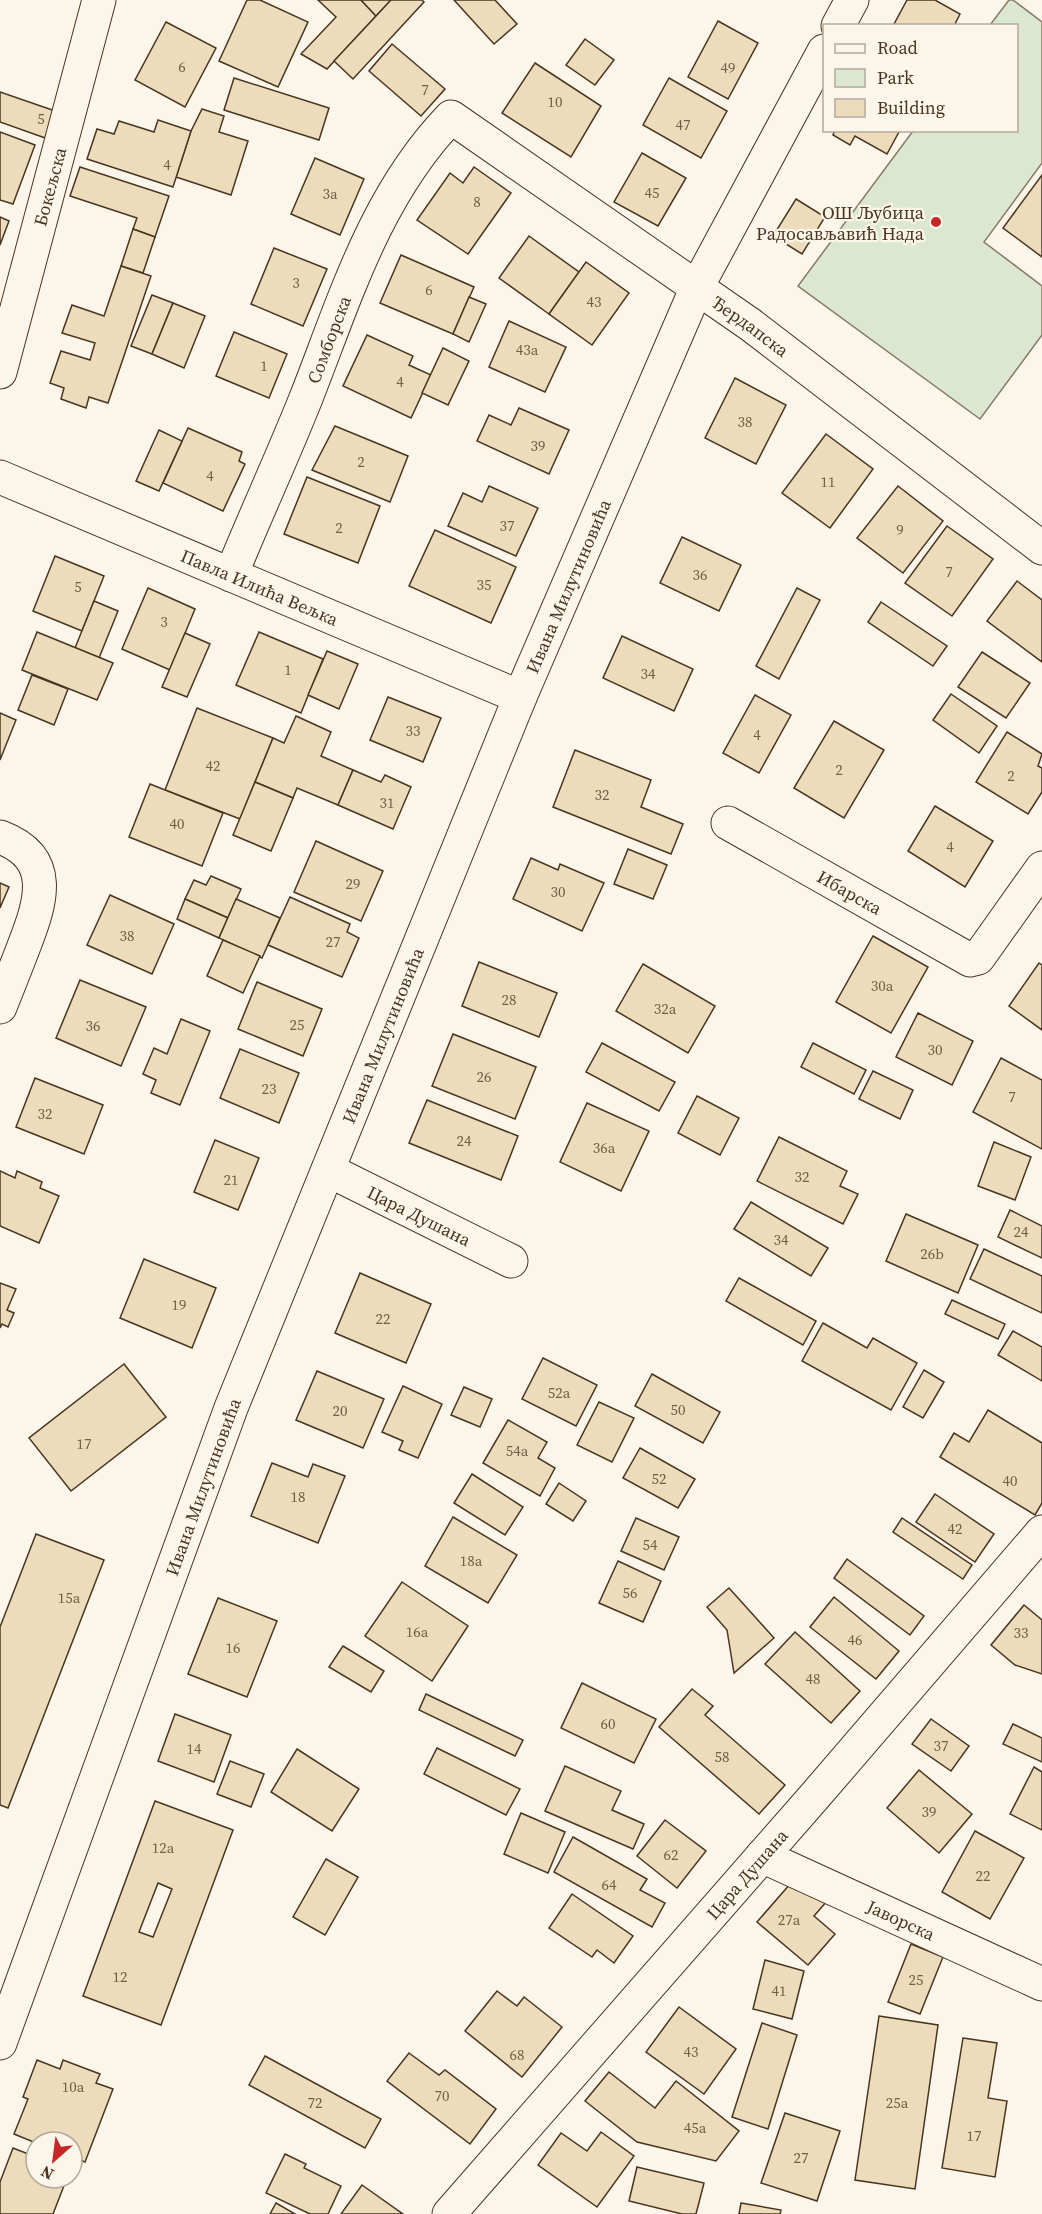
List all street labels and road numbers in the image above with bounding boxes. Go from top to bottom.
street label: Бокељска [27,143,72,229]
street label: Ђердапска [707,289,795,363]
street label: Сомборска [300,291,357,387]
street label: Ивана Милутиновића [519,494,617,677]
street label: Павла Илића Вељка [177,542,343,632]
street label: Ибарска [813,864,888,921]
street label: Ивана Милутиновића [336,943,430,1127]
street label: Цара Душана [363,1179,476,1252]
street label: Ивана Милутиновића [159,1393,247,1579]
street label: Цара Душана [700,1823,794,1925]
street label: Јаворска [862,1893,940,1946]

